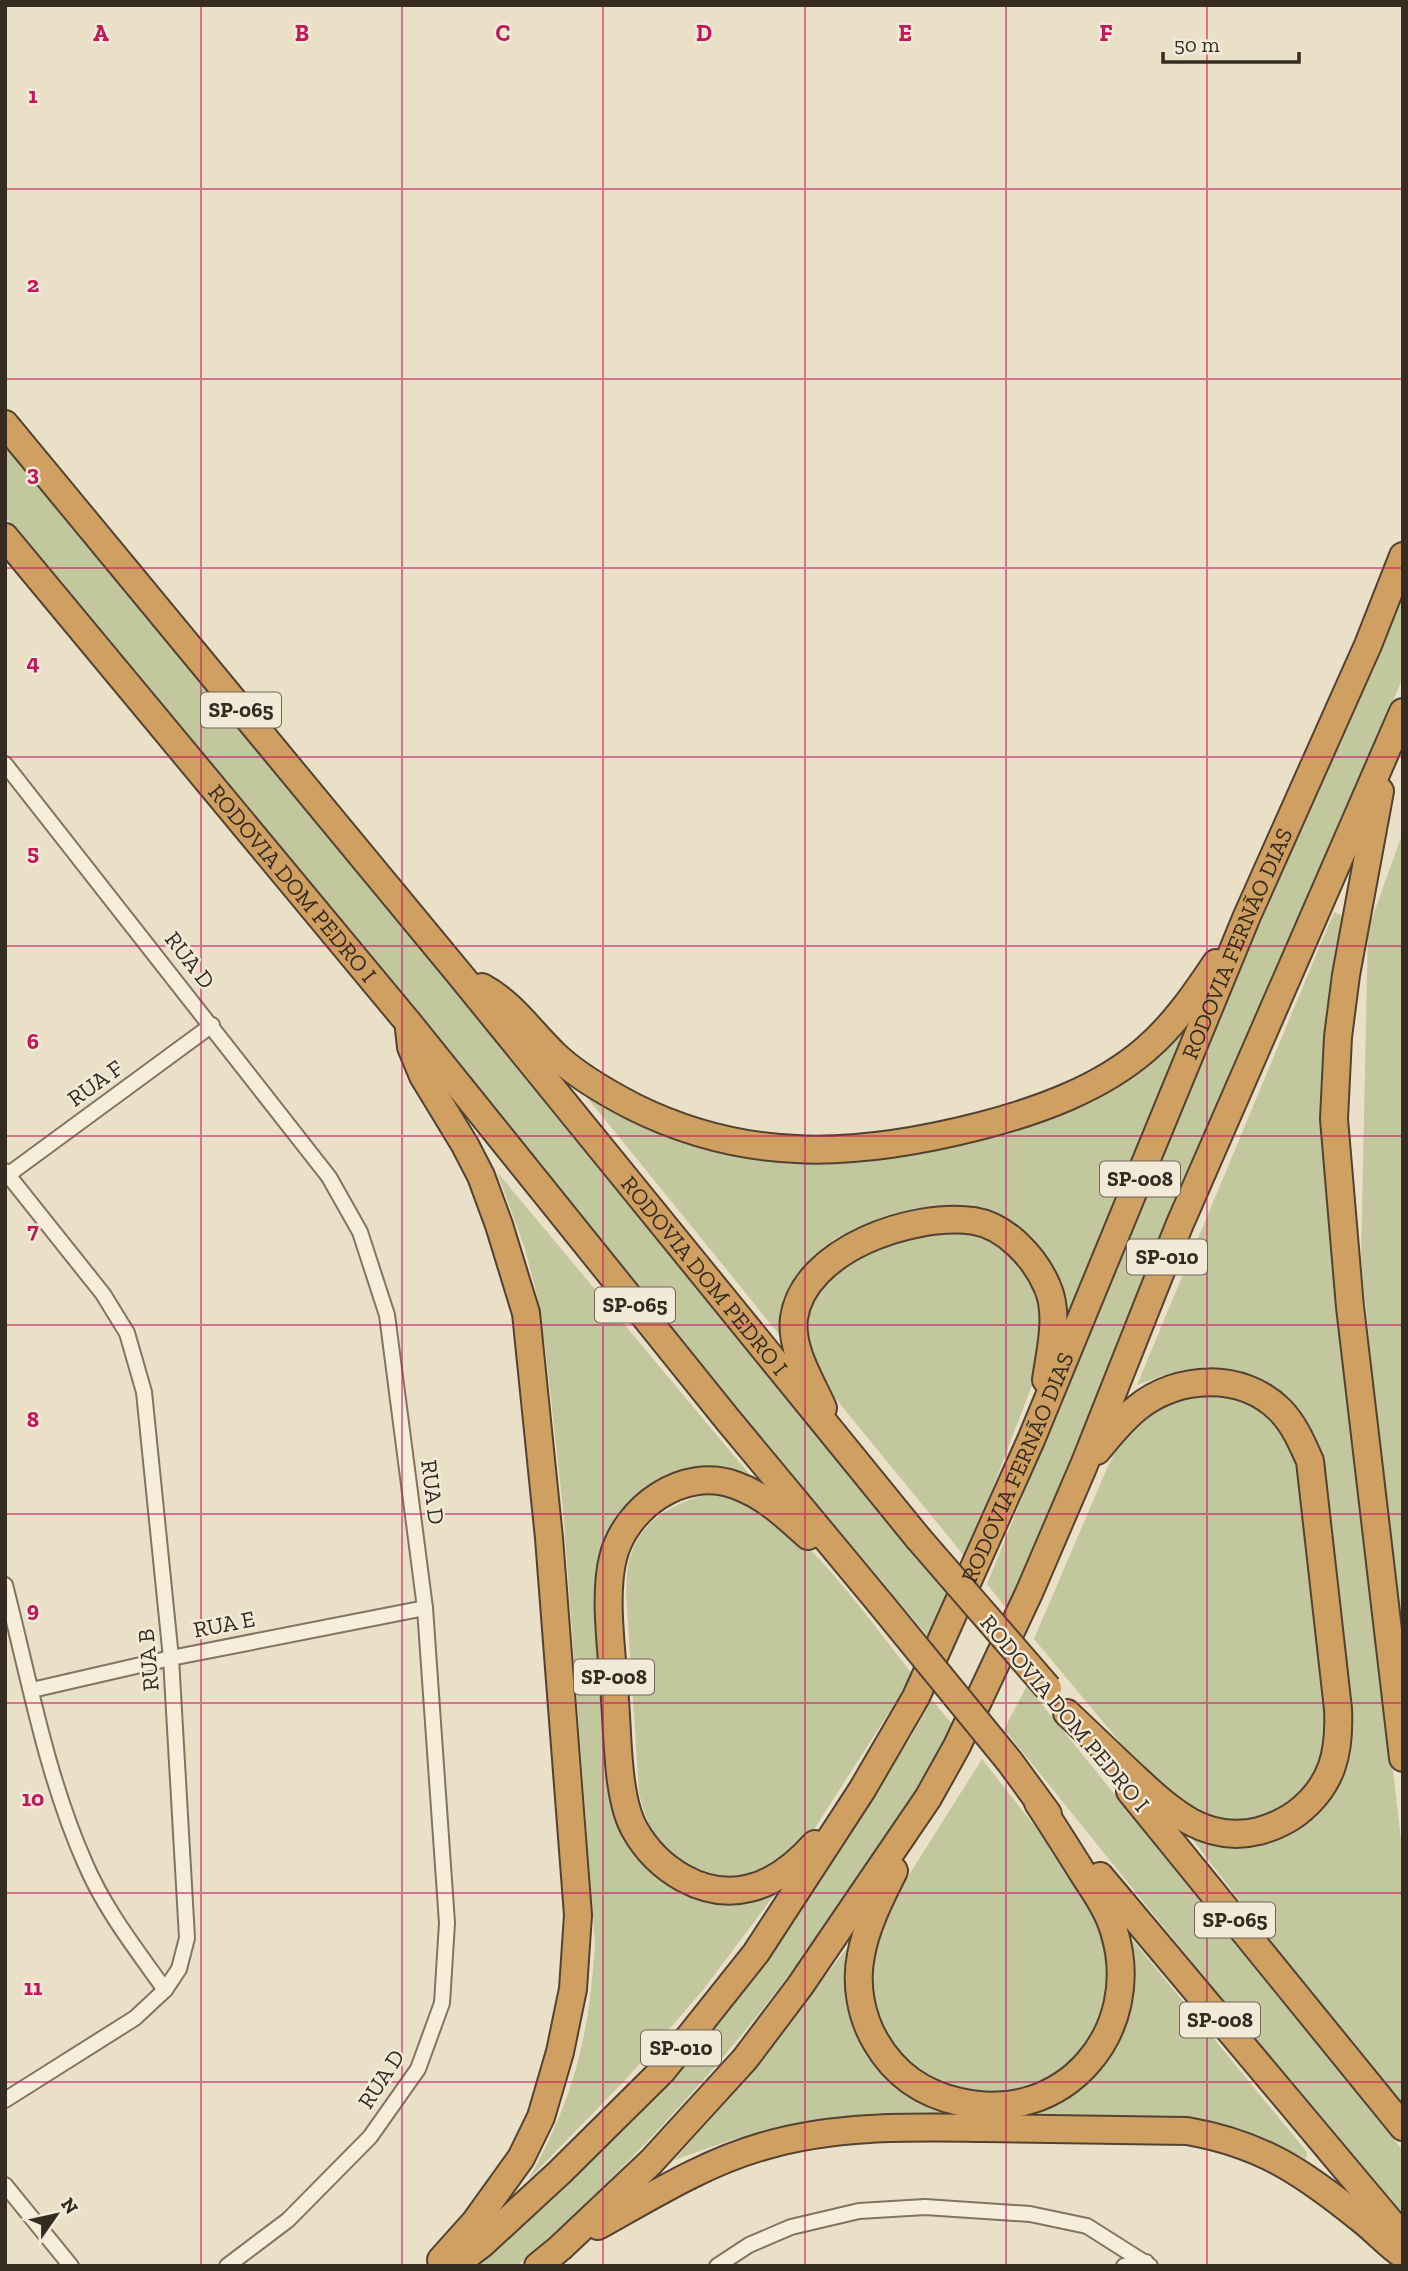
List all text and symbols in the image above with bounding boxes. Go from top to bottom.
text: A [93,19,109,47]
text: B [295,19,309,47]
text: C [496,19,510,47]
text: D [696,19,712,47]
text: E [898,19,912,47]
text: F [1099,19,1113,47]
scale bar [1163,21,1300,65]
text: 50 m [1174,32,1220,57]
text: 1 [28,81,38,109]
text: 2 [27,270,39,298]
text: 3 [27,459,39,487]
text: 4 [26,648,40,676]
road number: SP-065 [201,692,281,728]
street label: RODOVIA DOM PEDRO I [202,779,383,988]
street label: RODOVIA FERNÃO DIAS [1176,824,1299,1063]
text: 5 [27,838,39,866]
street label: RUA D [159,926,221,994]
text: 6 [27,1027,39,1055]
street label: RUA F [62,1053,128,1112]
road number: SP-008 [1100,1162,1180,1196]
street label: RODOVIA DOM PEDRO I [615,1170,794,1381]
text: 7 [27,1216,39,1244]
road number: SP-010 [1127,1240,1207,1274]
road number: SP-065 [595,1288,675,1322]
street label: RODOVIA FERNÃO DIAS [955,1348,1080,1587]
text: 8 [27,1405,39,1433]
street label: RUA D [415,1458,451,1526]
text: 9 [27,1595,39,1623]
street label: RUA E [191,1604,257,1644]
street label: RODOVIA DOM PEDRO I [974,1609,1156,1817]
street label: RUA B [131,1628,165,1692]
road number: SP-008 [574,1660,654,1694]
text: 10 [22,1784,44,1812]
road number: SP-065 [1195,1902,1275,1938]
text: 11 [24,1973,42,2001]
road number: SP-008 [1180,2002,1260,2038]
road number: SP-010 [641,2030,721,2066]
street label: RUA D [352,2044,410,2114]
north arrow [21,2180,91,2250]
text: N [56,2193,83,2218]

